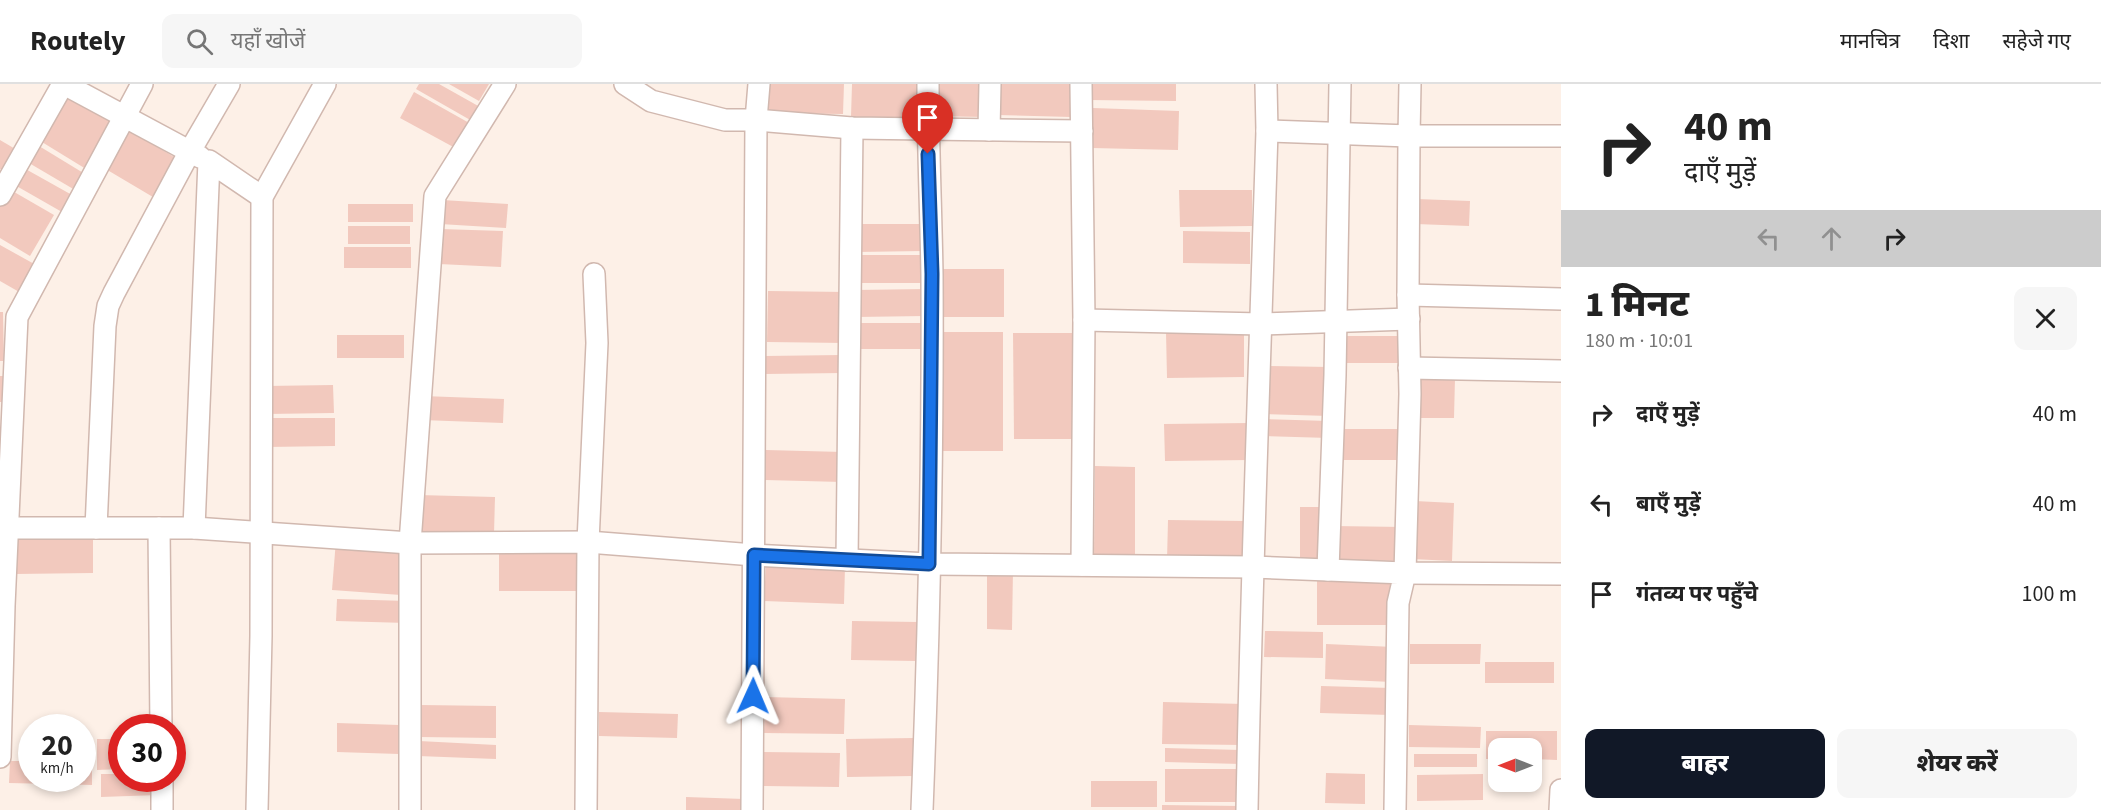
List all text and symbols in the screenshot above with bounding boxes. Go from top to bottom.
search box [162,14,582,68]
text: Routely [30,21,126,61]
icon: search [183,25,216,58]
text: यहाँ खोजें [231,25,305,57]
text: मानचित्र [1840,26,1900,56]
text: दिशा [1933,26,1969,56]
text: सहेजे गए [2002,26,2071,56]
pin [902,92,953,154]
text: 40 m [1684,97,1773,157]
icon: arrive [911,101,944,134]
icon: right [1585,108,1663,186]
text: दाएँ मुड़ें [1684,153,1756,192]
icon: left [1752,222,1785,255]
icon: ahead [1815,222,1848,255]
icon: right [1878,222,1911,255]
text: 1 मिनट [1585,279,1689,330]
button: close [2014,287,2077,350]
text: 180 m · 10:01 [1585,327,1693,355]
icon: right [1585,398,1618,431]
text: दाएँ मुड़ें [1636,398,1699,430]
text: 40 m [2032,398,2077,430]
icon: left [1585,488,1618,521]
text: बाएँ मुड़ें [1636,488,1701,520]
text: 40 m [2032,488,2077,520]
icon: arrive [1585,578,1618,611]
text: गंतव्य पर पहुँचे [1636,578,1758,610]
text: 100 m [2022,578,2077,610]
position arrow [721,664,785,728]
speed limit sign: 30 [108,714,186,792]
text: 20 [41,724,73,767]
button: बाहर [1585,729,1825,798]
button: शेयर करें [1837,729,2077,798]
north arrow [1488,738,1542,792]
map controls [1488,738,1542,792]
text: km/h [40,758,74,779]

